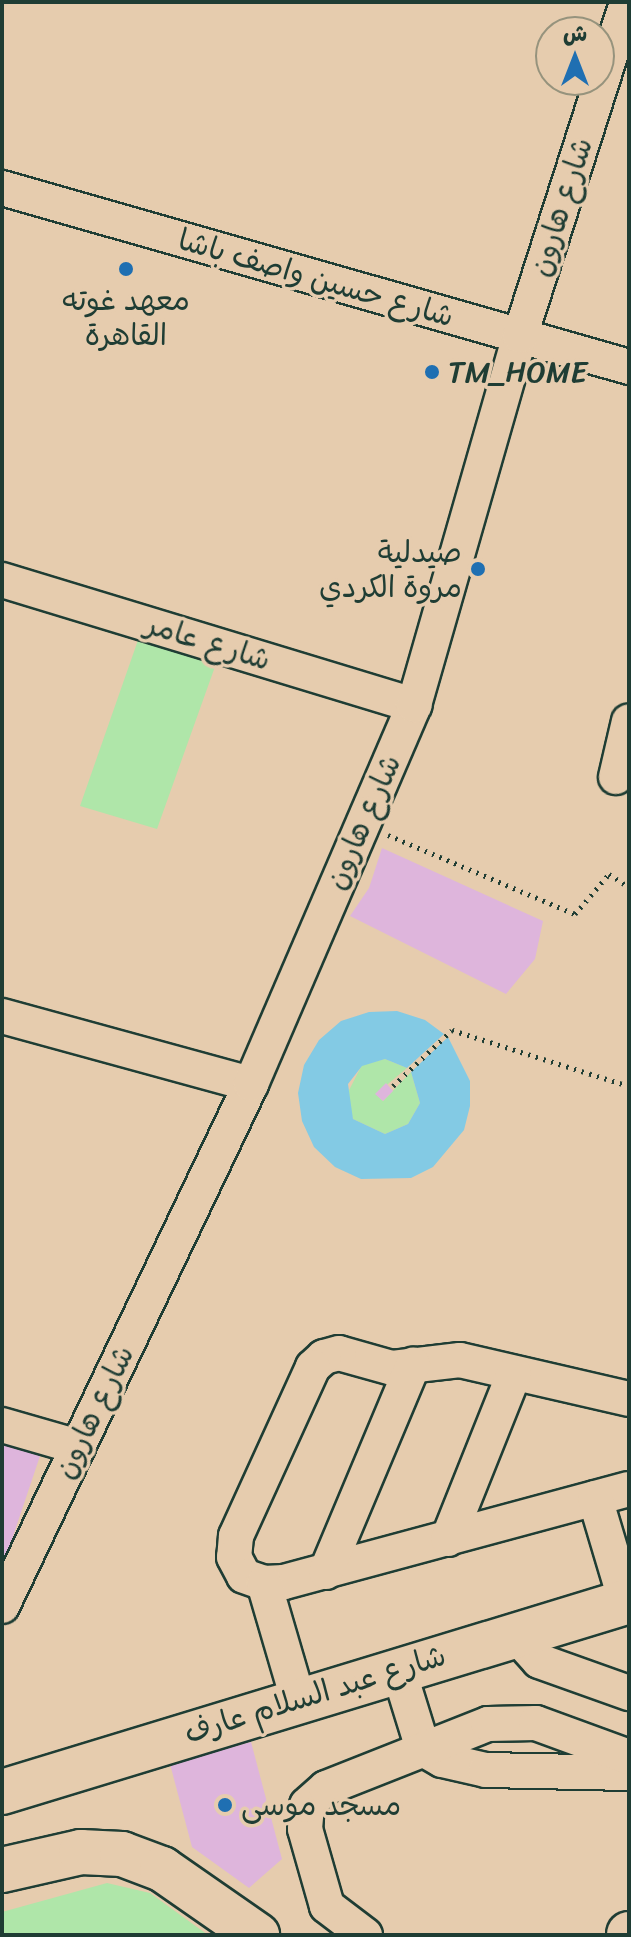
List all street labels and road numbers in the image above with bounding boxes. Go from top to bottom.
street label: شارع هارون [522,133,600,281]
street label: شارع حسين واصف باشا [174,221,458,335]
street label: شارع عامر [141,606,275,678]
street label: شارع هارون [317,749,409,895]
street label: شارع هارون [46,1340,142,1484]
street label: شارع عبد السلام عارف [180,1637,450,1751]

